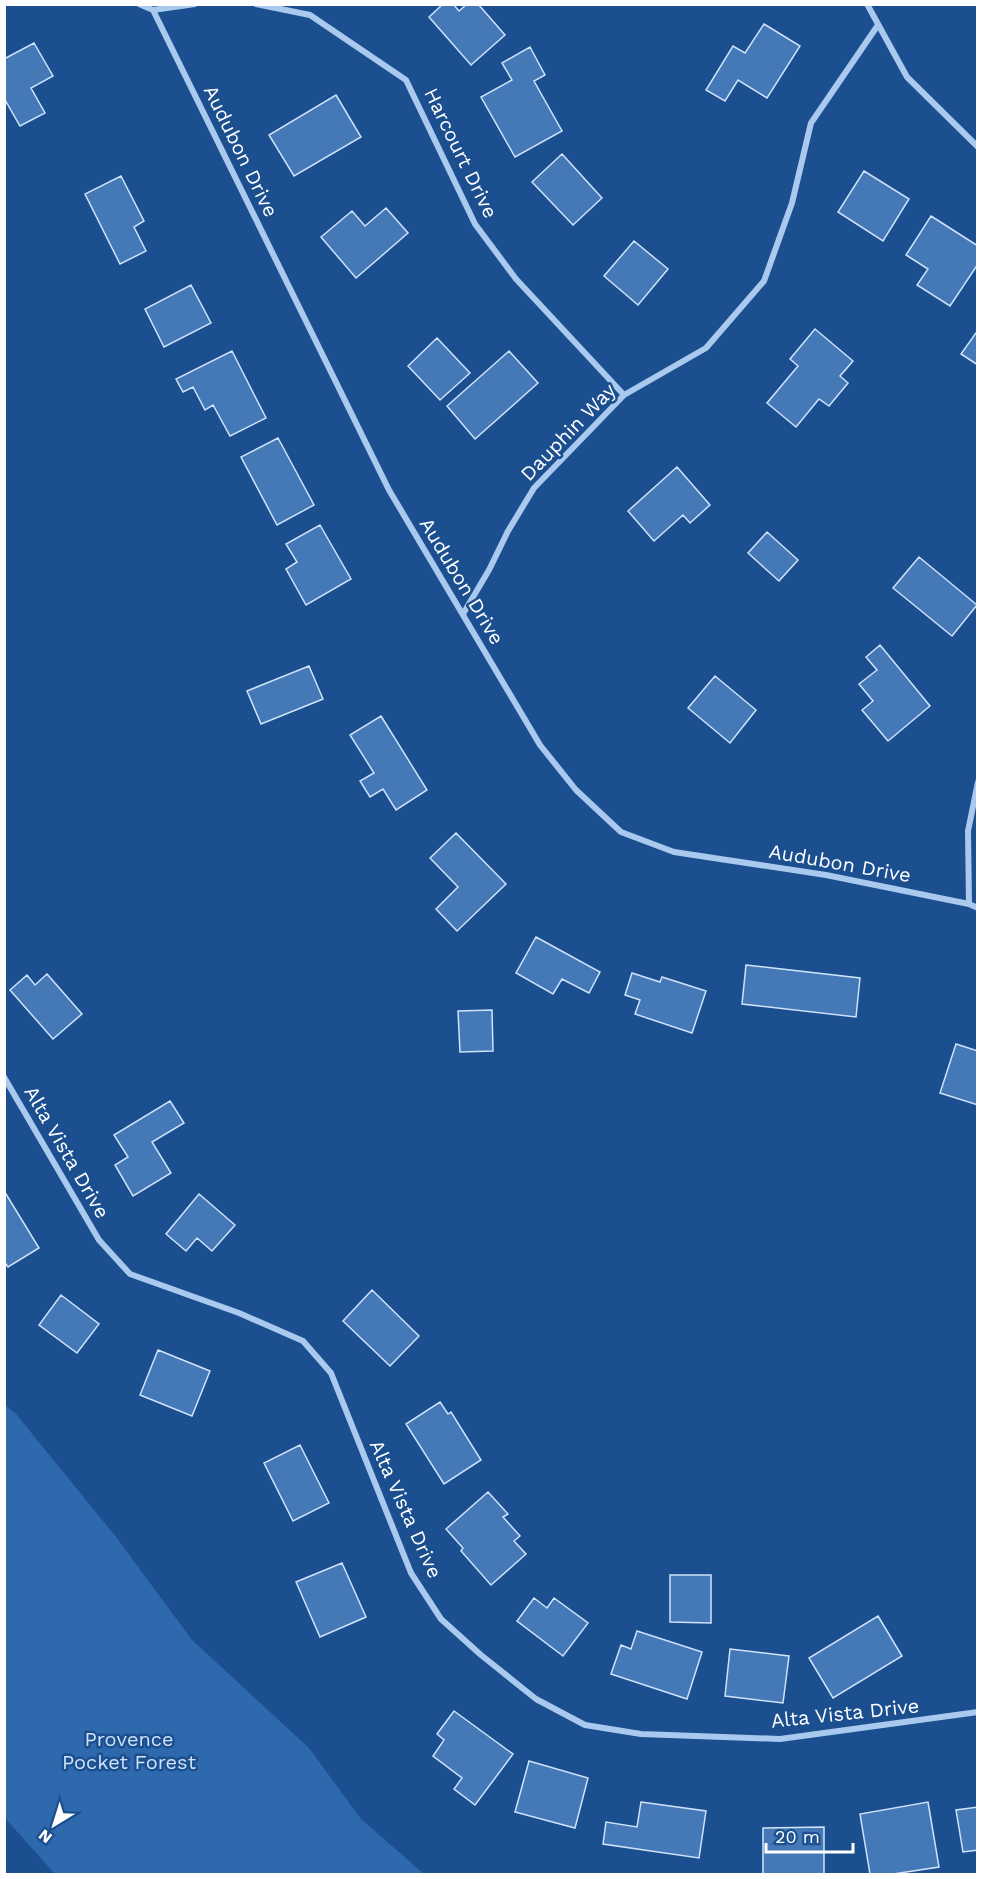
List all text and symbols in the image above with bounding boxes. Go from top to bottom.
street label: Audubon Drive [199,81,283,221]
street label: Harcourt Drive [419,84,503,222]
street label: Dauphin Way [515,378,621,486]
street label: Audubon Drive [415,513,509,649]
street label: Audubon Drive [767,839,913,887]
street label: Alta Vista Drive [19,1082,115,1222]
street label: Alta Vista Drive [365,1436,447,1582]
street label: Alta Vista Drive [770,1693,920,1733]
park label: Provence Pocket Forest [62,1727,197,1774]
north arrow [24,1795,84,1855]
scale bar [766,1816,853,1854]
text: N [35,1825,56,1848]
text: 20 m [775,1826,820,1847]

